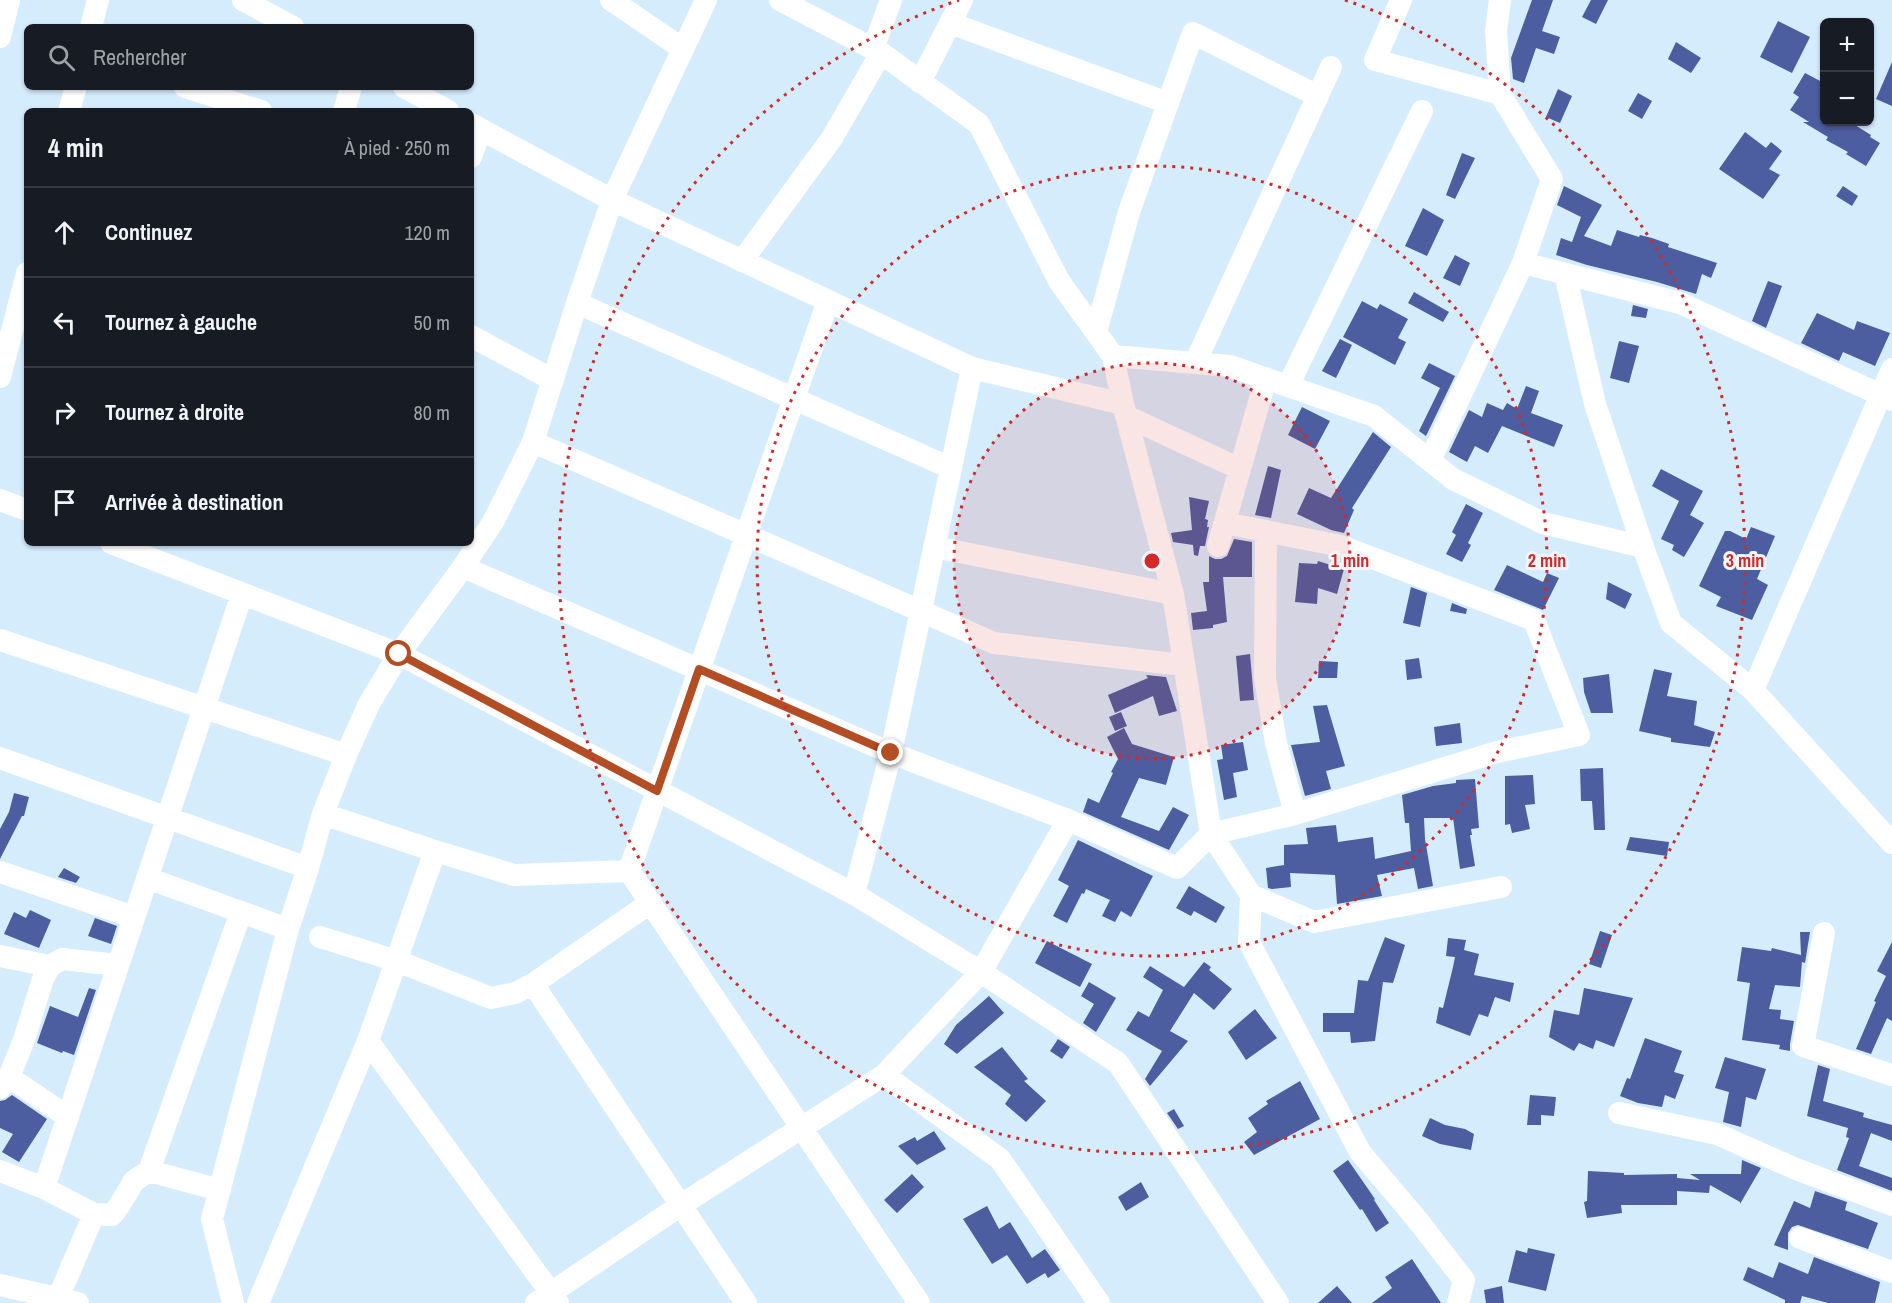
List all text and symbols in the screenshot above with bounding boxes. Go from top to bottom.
map controls [1820,18,1874,126]
button: + [1820,18,1874,72]
search box [24,24,474,90]
icon: search [45,41,78,74]
text: Rechercher [93,42,186,72]
button: − [1820,72,1874,126]
text: 4 min [48,130,104,165]
text: À pied · 250 m [344,134,450,161]
icon: ahead [48,216,81,249]
text: Continuez [105,217,192,247]
text: 120 m [404,219,450,246]
icon: left [48,306,81,339]
text: Tournez à gauche [105,307,257,337]
text: 50 m [414,309,450,336]
icon: right [48,396,81,429]
text: Tournez à droite [105,397,244,427]
text: 80 m [414,399,450,426]
icon: arrive [48,486,81,519]
text: Arrivée à destination [105,487,283,517]
text: 1 min [1331,548,1369,573]
text: 2 min [1528,548,1566,573]
text: 3 min [1726,548,1764,573]
centre of rings [1142,551,1162,571]
route start [385,640,411,666]
route end [877,739,903,765]

